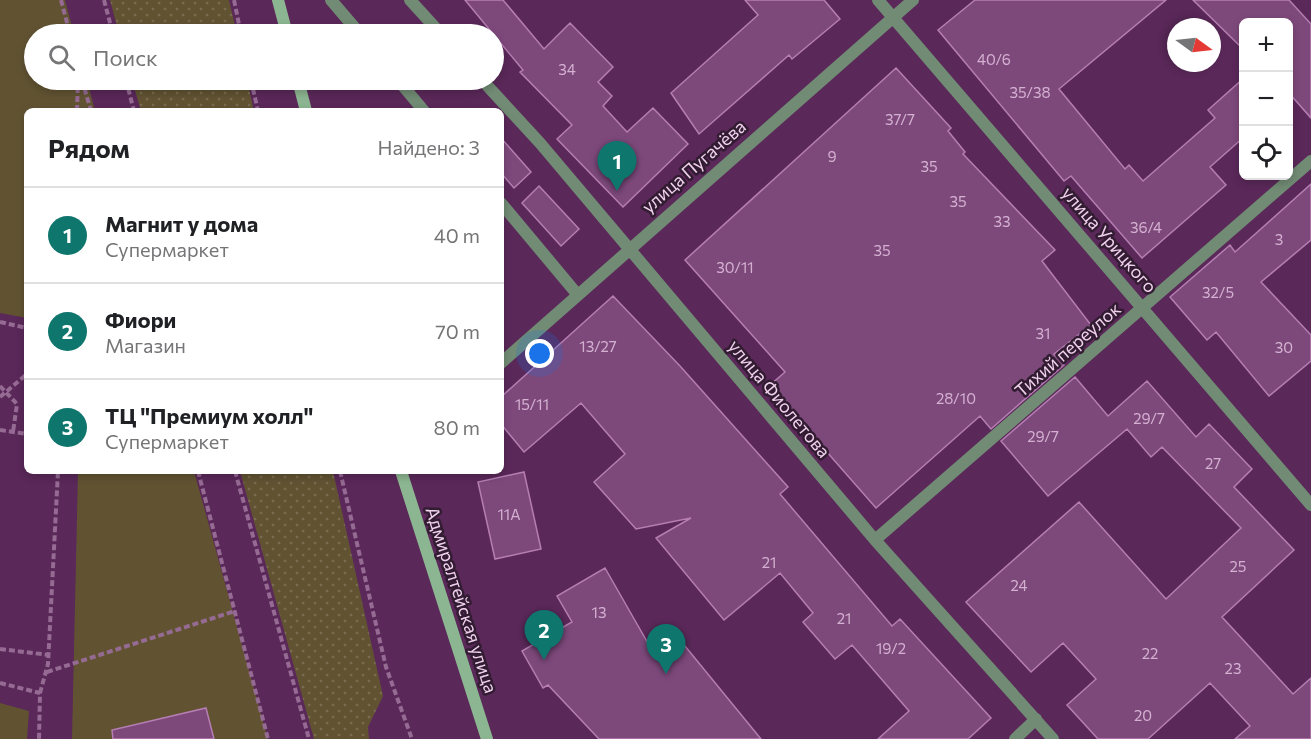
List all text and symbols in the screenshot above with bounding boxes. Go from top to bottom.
north arrow [1167,18,1221,72]
map controls [1239,18,1293,180]
button: + [1239,18,1293,72]
search box [24,24,504,90]
icon: search [45,41,78,74]
text: Поиск [93,44,158,71]
house number: 40/6 [977,50,1011,68]
house number: 34 [558,60,576,78]
button: − [1239,72,1293,126]
house number: 35/38 [1009,83,1051,101]
house number: 37/7 [885,110,915,128]
street label: улица Пугачёва [637,115,750,217]
button: locate [1239,126,1293,180]
text: Рядом [48,132,130,163]
text: Найдено: 3 [378,135,480,159]
pin: 1 [598,142,636,191]
house number: 9 [827,147,837,165]
house number: 35 [920,157,938,175]
street label: улица Урицкого [1058,182,1162,297]
house number: 35 [949,192,967,210]
text: Магнит у дома [105,210,258,237]
house number: 33 [993,212,1011,230]
house number: 36/4 [1130,218,1162,236]
text: 1 [63,223,72,247]
text: 40 m [434,223,480,247]
house number: 3 [1275,230,1283,248]
text: Супермаркет [105,237,229,261]
house number: 35 [873,241,891,259]
house number: 30/11 [716,258,754,276]
house number: 32/5 [1202,283,1234,301]
street label: Тихий переулок [1010,297,1125,401]
text: Фиори [105,306,176,333]
text: 2 [62,319,73,343]
text: 70 m [435,319,480,343]
house number: 31 [1036,324,1050,342]
text: Магазин [105,333,186,357]
street label: улица Фиолетова [724,335,835,462]
house number: 13/27 [579,337,617,355]
house number: 30 [1275,338,1293,356]
your location [525,339,554,368]
house number: 28/10 [936,389,976,407]
house number: 15/11 [515,395,549,413]
text: ТЦ "Премиум холл" [105,402,313,429]
house number: 29/7 [1133,409,1165,427]
text: 3 [62,415,73,439]
text: 80 m [434,415,480,439]
house number: 29/7 [1027,427,1059,445]
text: Супермаркет [105,429,229,453]
house number: 27 [1205,454,1221,472]
street label: Адмиралтейская улица [421,504,502,696]
house number: 11А [497,505,521,523]
house number: 21 [762,553,776,571]
house number: 25 [1230,557,1246,575]
house number: 24 [1010,576,1028,594]
house number: 13 [592,603,606,621]
house number: 21 [837,609,851,627]
pin: 2 [524,610,564,660]
pin: 3 [646,624,686,674]
house number: 19/2 [876,639,906,657]
house number: 22 [1142,644,1158,662]
house number: 23 [1225,659,1241,677]
house number: 20 [1134,706,1152,724]

